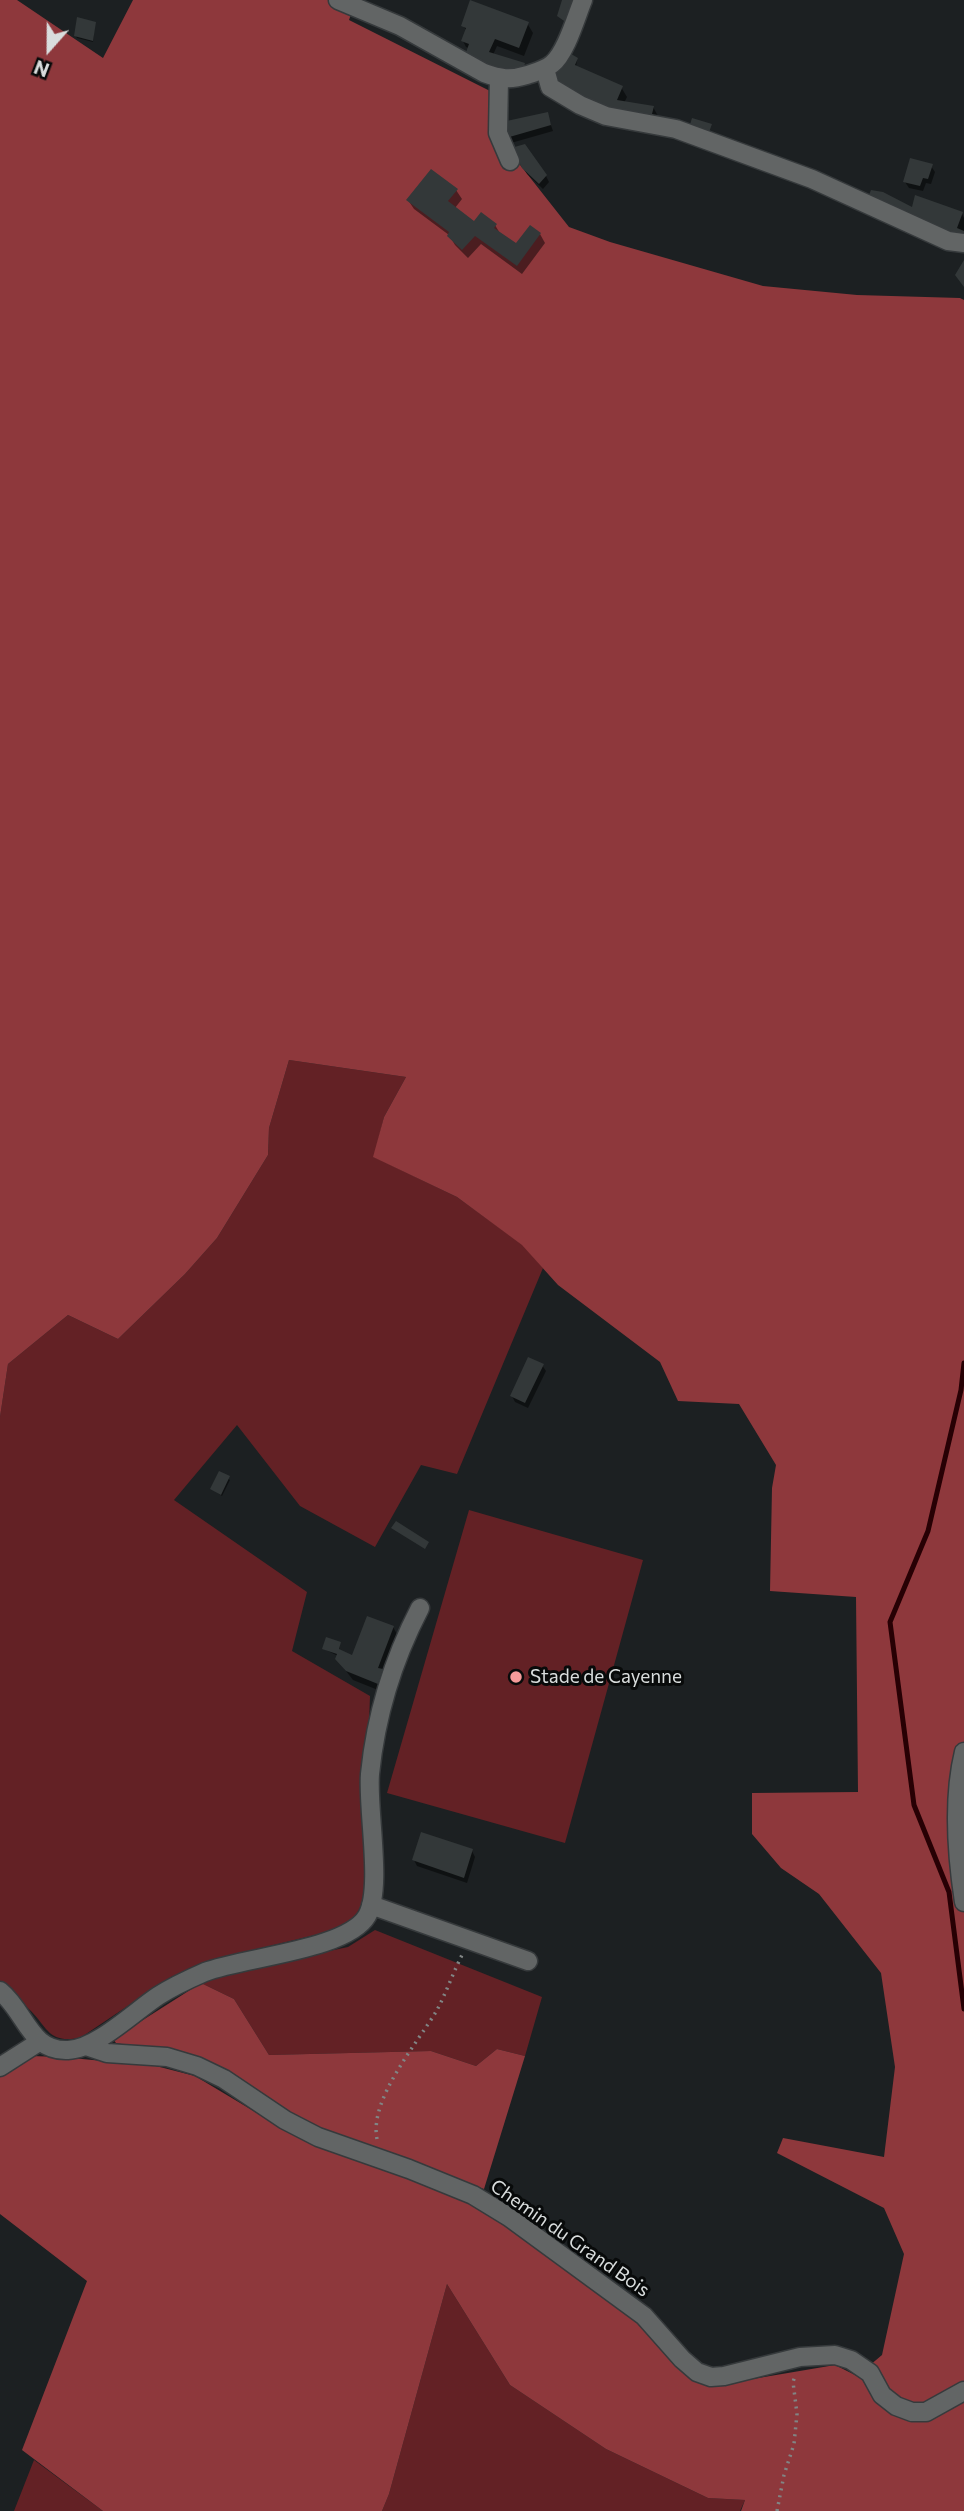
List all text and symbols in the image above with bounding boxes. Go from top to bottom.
north arrow [14,14,84,84]
text: N [31,56,52,82]
place label: Stade de Cayenne [530,1666,682,1688]
marker: Stade de Cayenne [508,1669,524,1685]
street label: Chemin du Grand Bois [486,2174,654,2302]

